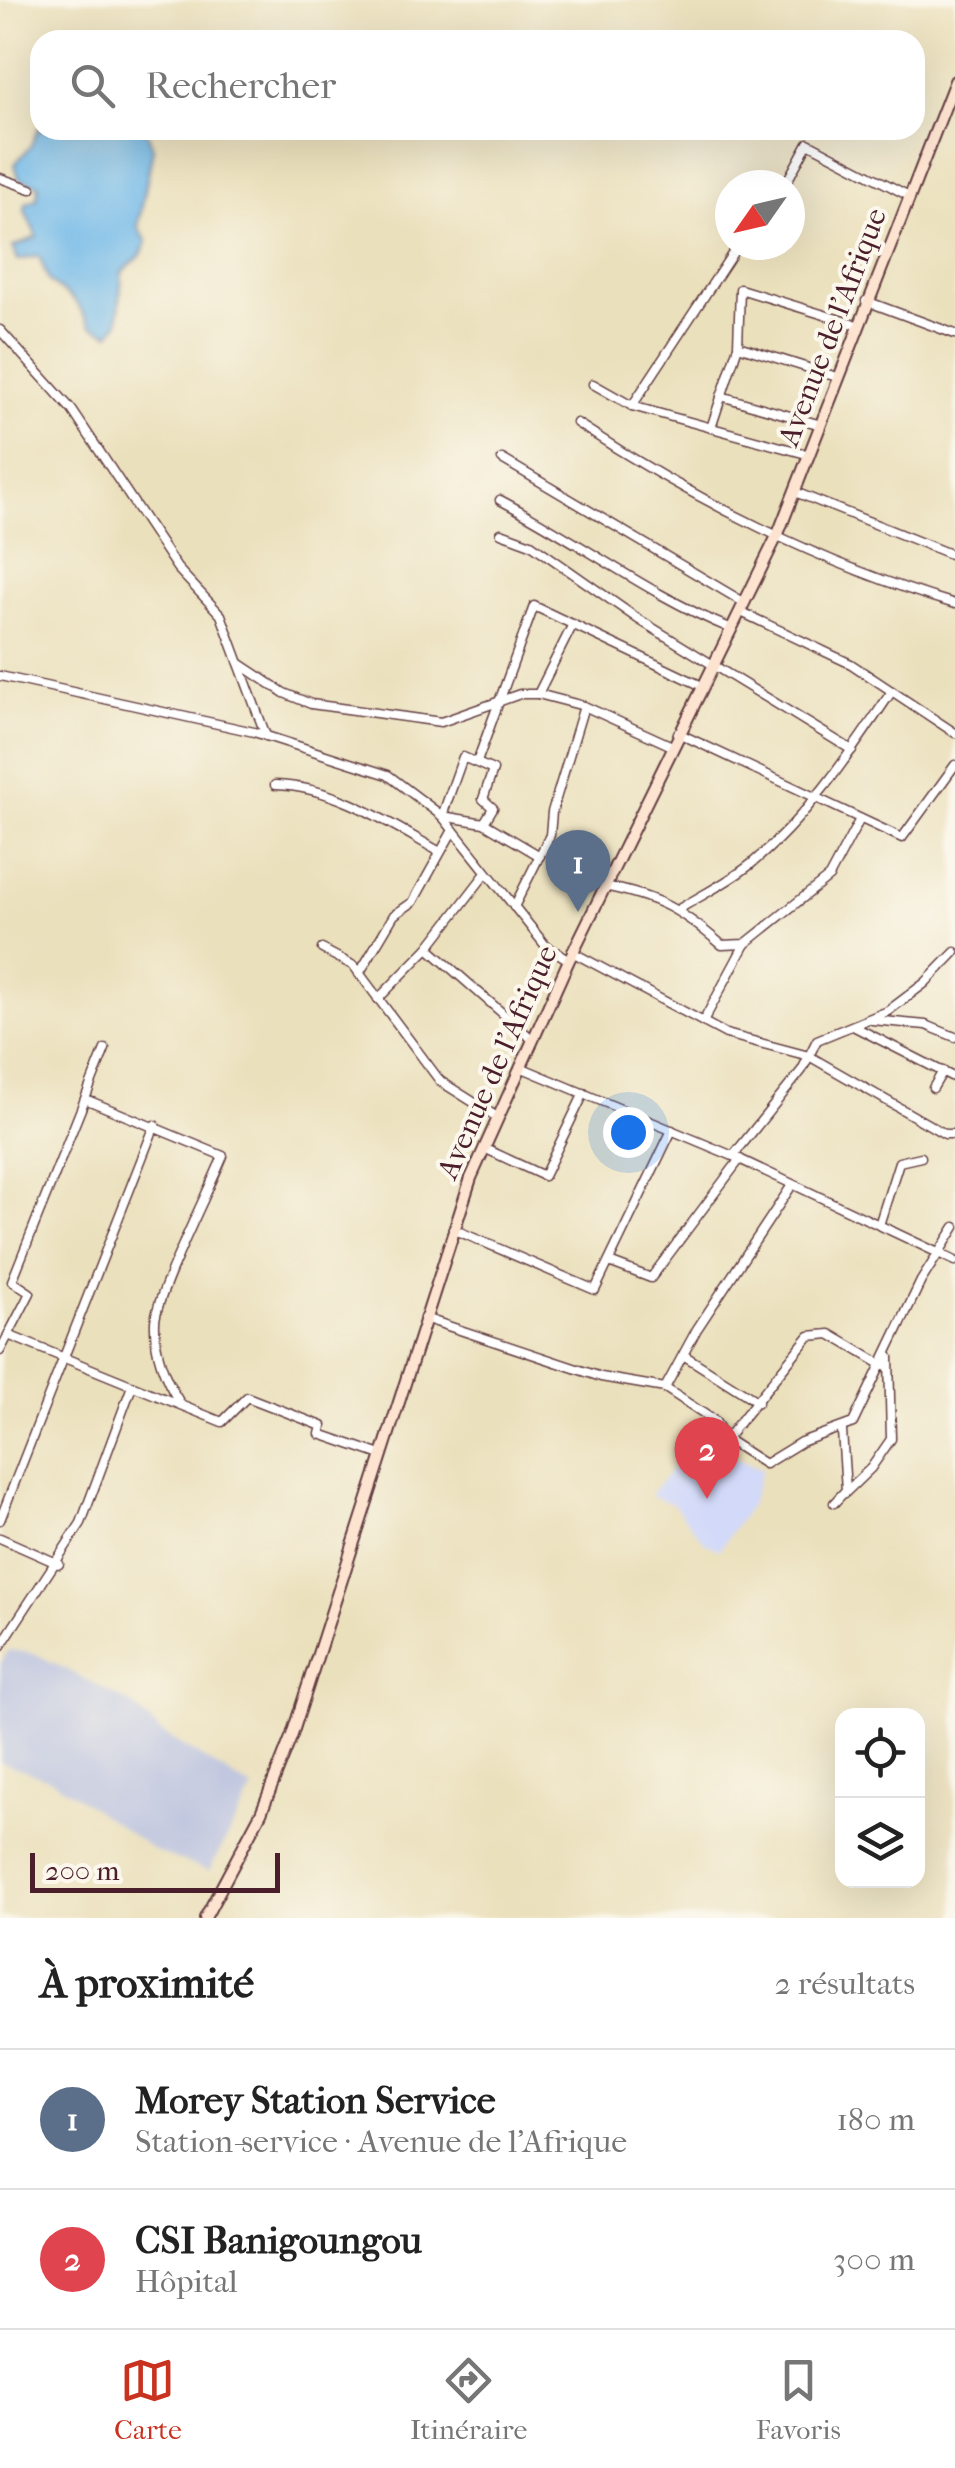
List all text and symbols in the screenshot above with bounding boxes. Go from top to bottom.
search box [30,30,925,140]
icon: search [65,58,120,113]
text: Rechercher [145,63,336,108]
north arrow [715,170,805,260]
street label: Avenue de l'Afrique [771,203,894,452]
pin: 1 [546,830,610,912]
street label: Avenue de l'Afrique [430,940,565,1185]
your location [603,1107,654,1158]
pin: 2 [674,1416,740,1499]
map controls [835,1708,925,1888]
button: locate [835,1708,925,1798]
button: layers [835,1798,925,1888]
scale bar [30,1848,280,1892]
text: 200 m [45,1854,120,1887]
text: À proximité [40,1959,254,2008]
text: 2 résultats [774,1965,915,2002]
text: Morey Station Service [135,2078,496,2123]
text: 1 [67,2101,78,2138]
text: 180 m [836,2101,915,2138]
text: Station-service · Avenue de l'Afrique [135,2123,627,2160]
text: CSI Banigoungou [135,2218,422,2263]
text: 2 [64,2241,81,2278]
text: 300 m [833,2241,915,2278]
text: Hôpital [135,2263,238,2300]
tab: Carte [114,2353,182,2446]
tab: Itinéraire [410,2353,527,2446]
tab: Favoris [756,2353,841,2446]

